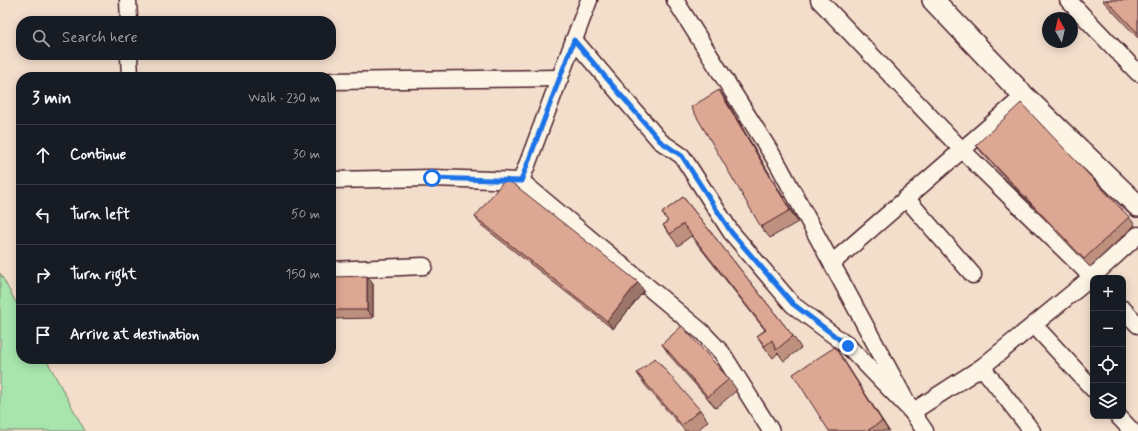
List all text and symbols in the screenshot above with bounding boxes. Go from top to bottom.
north arrow [1042,12,1078,48]
search box [16,16,336,60]
icon: search [30,27,52,49]
text: Search here [62,28,138,48]
text: 3 min [32,87,71,109]
text: Walk · 230 m [248,90,320,107]
icon: ahead [32,144,54,166]
text: Continue [70,145,126,165]
text: 30 m [293,146,320,163]
route start [423,169,441,187]
icon: left [32,204,54,226]
text: Turn left [70,205,130,225]
text: 50 m [291,206,320,223]
icon: right [32,264,54,286]
text: Turn right [70,265,137,285]
text: 150 m [286,266,320,283]
map controls [1090,275,1126,419]
button: + [1090,275,1126,311]
button: − [1090,311,1126,347]
icon: arrive [32,324,54,346]
text: Arrive at destination [70,325,199,345]
route end [839,337,857,355]
button: locate [1090,347,1126,383]
button: layers [1090,383,1126,419]

